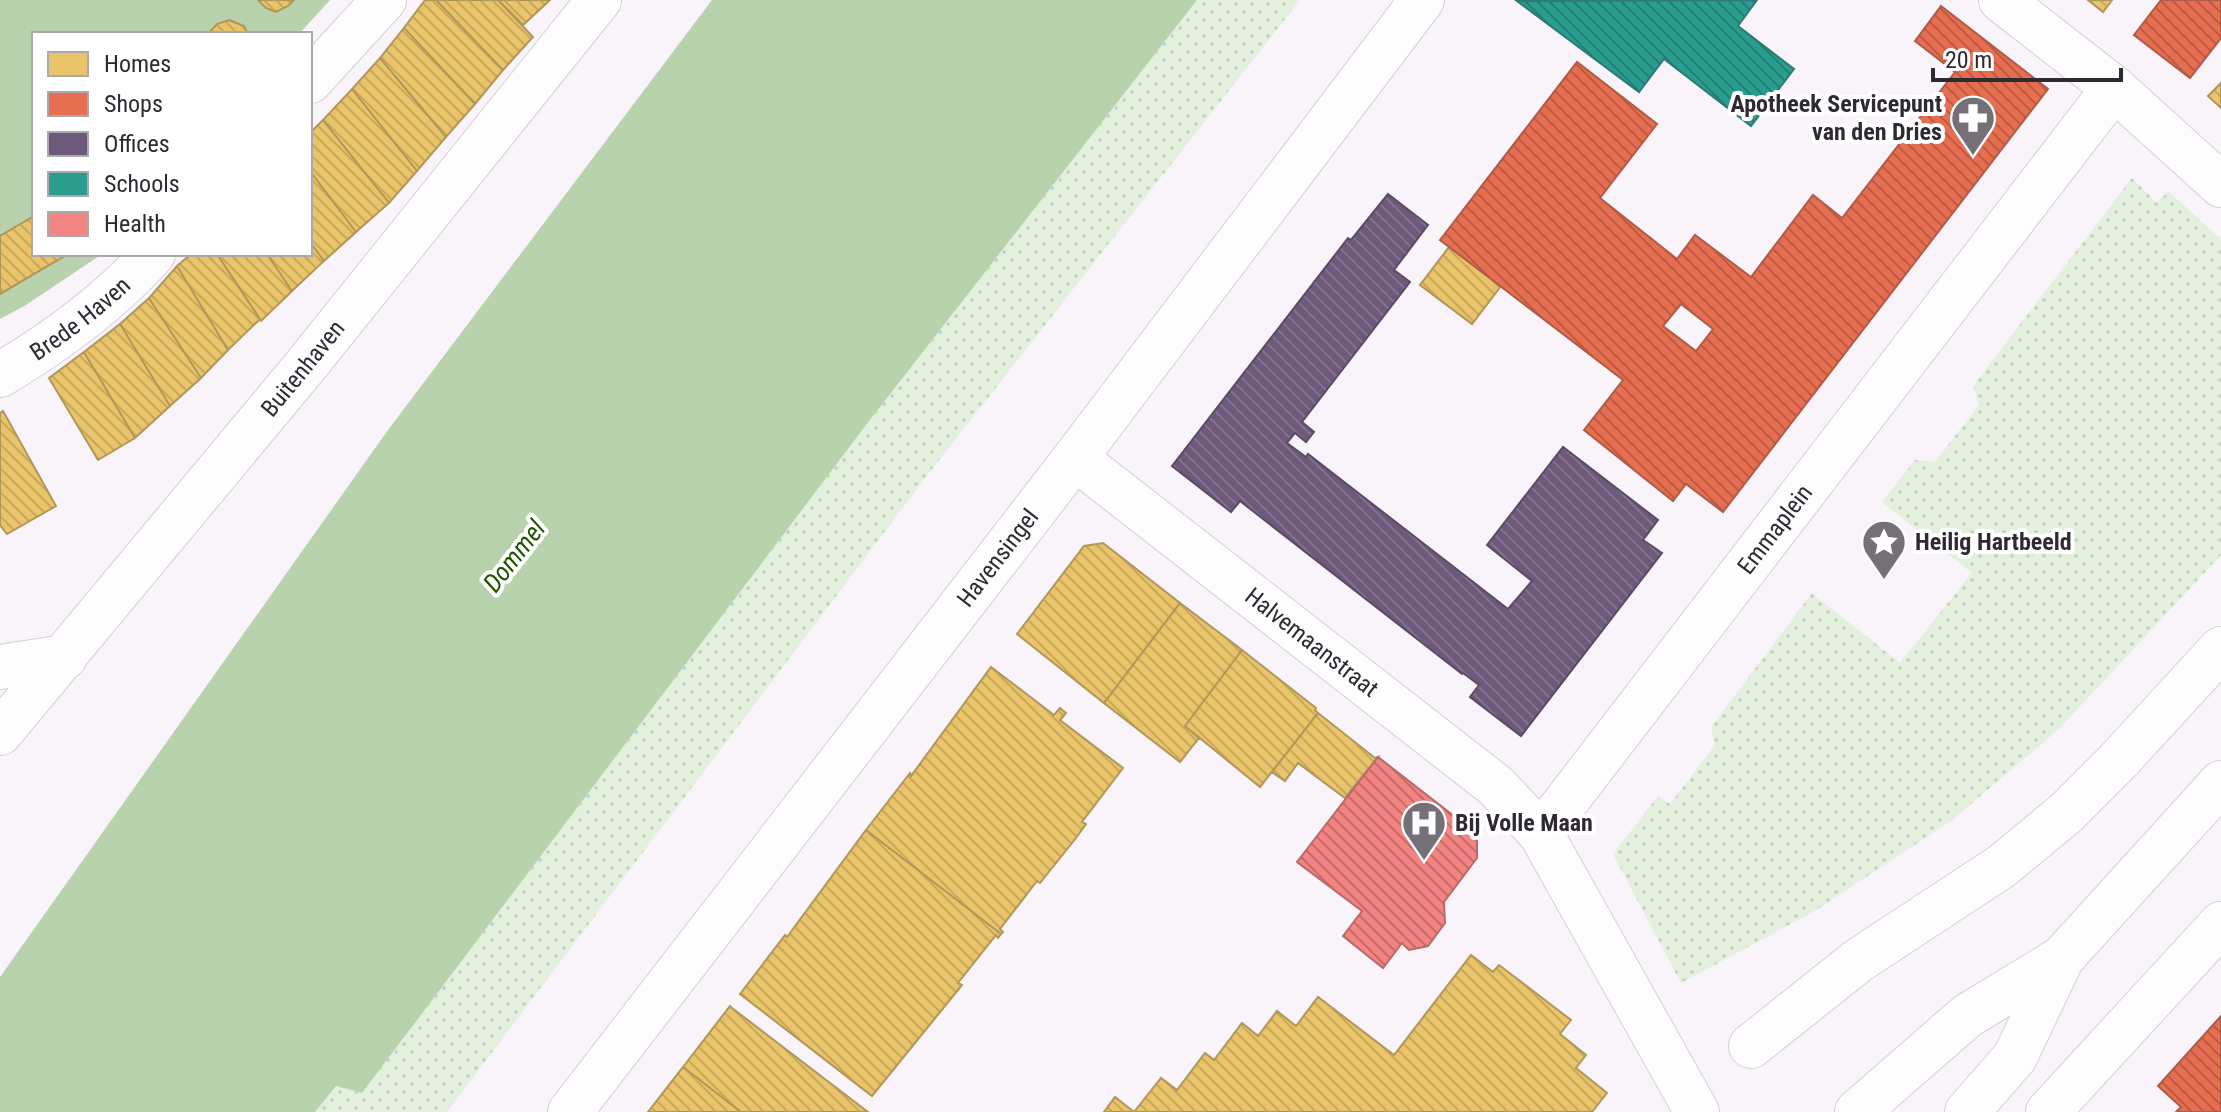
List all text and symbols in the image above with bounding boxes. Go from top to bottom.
legend [32,32,312,256]
scale bar [1933,32,2121,82]
text: 20 m [1945,46,1992,74]
text: Homes [104,50,171,78]
text: Shops [104,90,163,118]
place label: Apotheek Servicepunt van den Dries [1730,90,1942,146]
pharmacy icon: Apotheek Servicepunt van den Dries [1949,94,1997,157]
text: Offices [104,130,170,158]
text: Schools [104,170,180,198]
text: Health [104,210,166,238]
street label: Brede Haven [25,271,136,366]
street label: Buitenhaven [255,315,350,422]
street label: Emmaplein [1732,479,1818,580]
street label: Havensingel [951,504,1044,612]
water label: Dommel [477,513,552,598]
place icon: Heilig Hartbeeld [1860,518,1908,581]
place label: Heilig Hartbeeld [1915,528,2072,556]
street label: Halvemaanstraat [1240,582,1384,703]
hospital icon: Bij Volle Maan [1400,799,1448,862]
place label: Bij Volle Maan [1455,809,1593,837]

